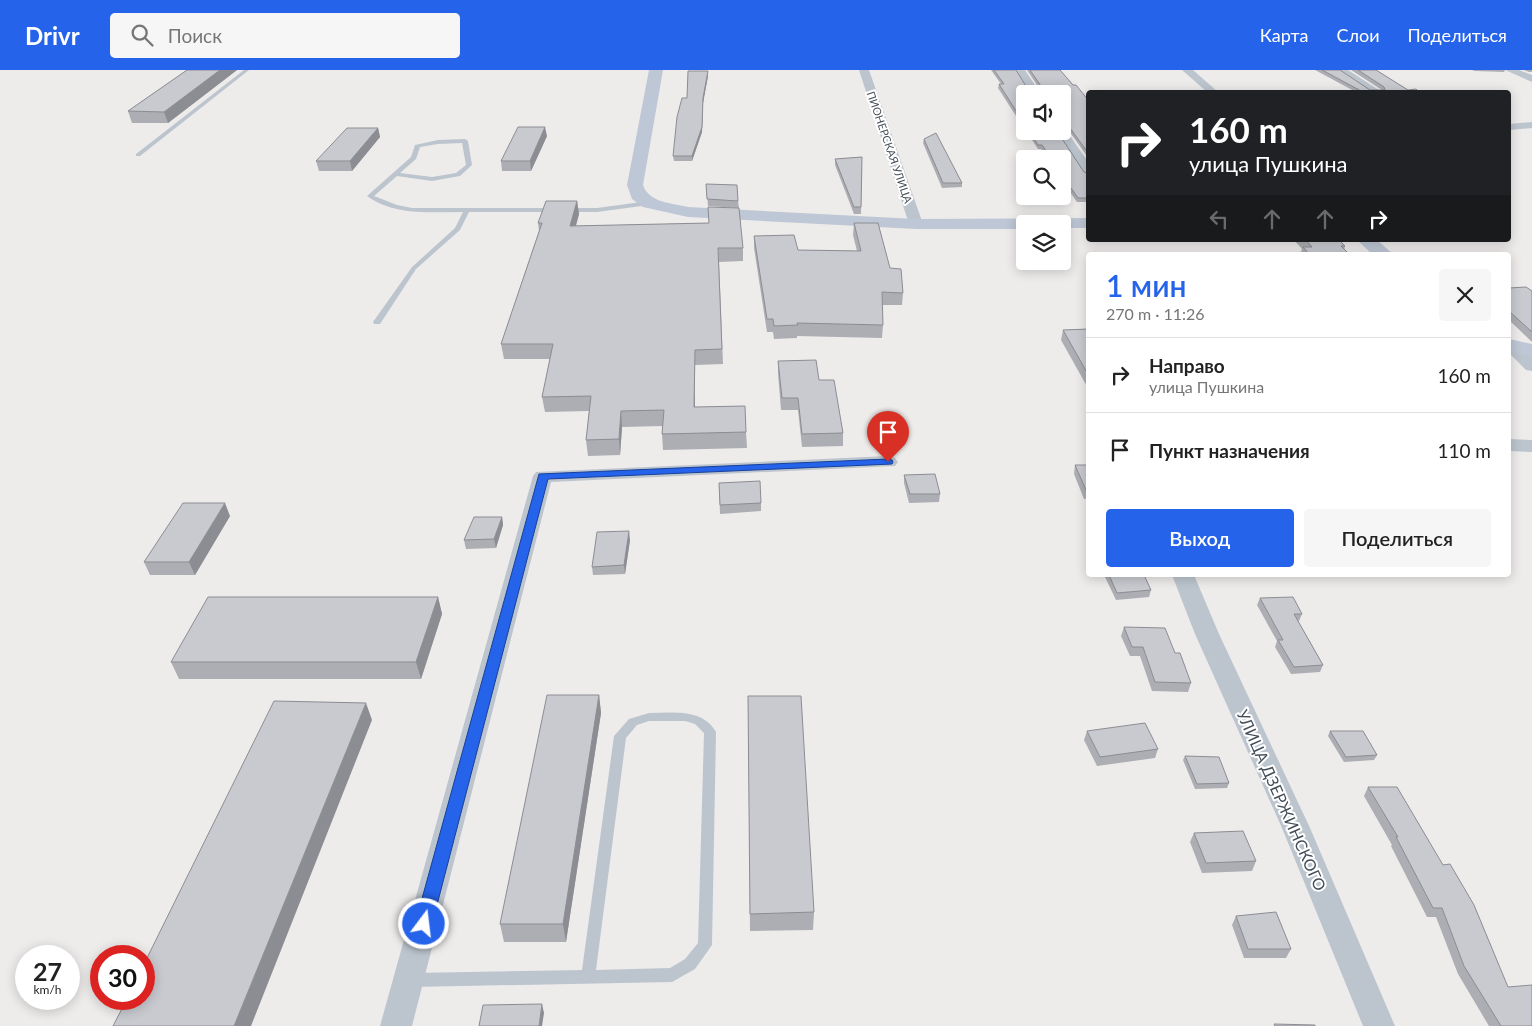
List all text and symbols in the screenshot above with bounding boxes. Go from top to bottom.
search box [110,13,460,58]
text: Drivr [25,21,80,50]
icon: search [128,21,156,49]
text: Поиск [168,24,222,47]
text: Карта [1260,24,1308,46]
text: Слои [1336,24,1380,46]
text: Поделиться [1408,24,1507,46]
map controls [1016,85,1071,270]
button: sound [1016,85,1071,140]
street label: ПИОНЕРСКАЯ УЛИЦА [865,89,915,205]
text: 160 m [1189,108,1288,150]
icon: right [1106,110,1171,175]
button: search [1016,150,1071,205]
text: улица Пушкина [1189,150,1347,177]
icon: left [1205,205,1233,233]
icon: ahead [1258,205,1286,233]
icon: ahead [1311,205,1339,233]
icon: right [1364,205,1392,233]
button: layers [1016,215,1071,270]
text: 1 мин [1106,267,1187,303]
button: close [1439,269,1491,321]
text: 270 m · 11:26 [1106,304,1205,323]
text: Направо [1149,354,1225,377]
icon: right [1106,361,1134,389]
text: 160 m [1437,364,1491,387]
text: улица Пушкина [1149,377,1264,396]
pin [867,411,909,462]
icon: arrive [874,418,902,446]
icon: arrive [1106,436,1134,464]
text: Пункт назначения [1149,439,1310,462]
text: 110 m [1437,439,1491,462]
button: Выход [1106,509,1294,567]
button: Поделиться [1304,509,1491,567]
street label: УЛИЦА ДЗЕРЖИНСКОГО [1233,706,1331,894]
position arrow [397,897,449,949]
speed limit sign: 30 [90,945,155,1010]
text: 27 [33,956,62,986]
text: km/h [33,982,62,997]

